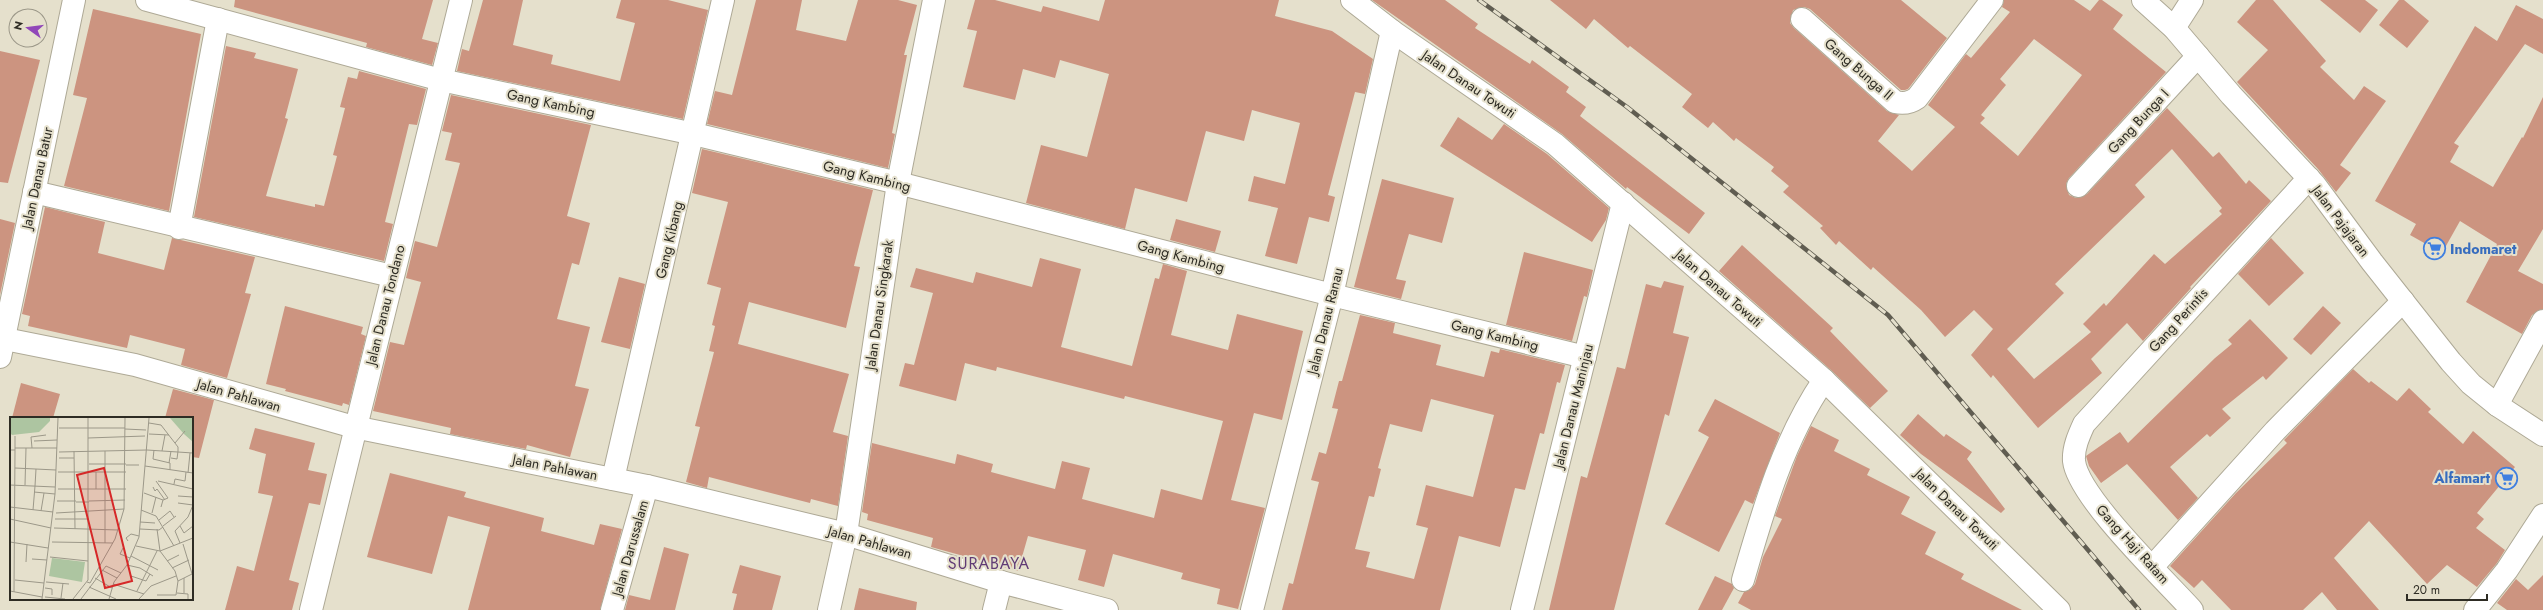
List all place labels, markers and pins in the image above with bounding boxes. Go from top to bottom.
supermarket icon: Indomaret [2422,236,2448,262]
place label: Indomaret [2450,239,2517,259]
supermarket icon: Alfamart [2493,465,2519,491]
place label: Alfamart [2433,468,2491,488]

